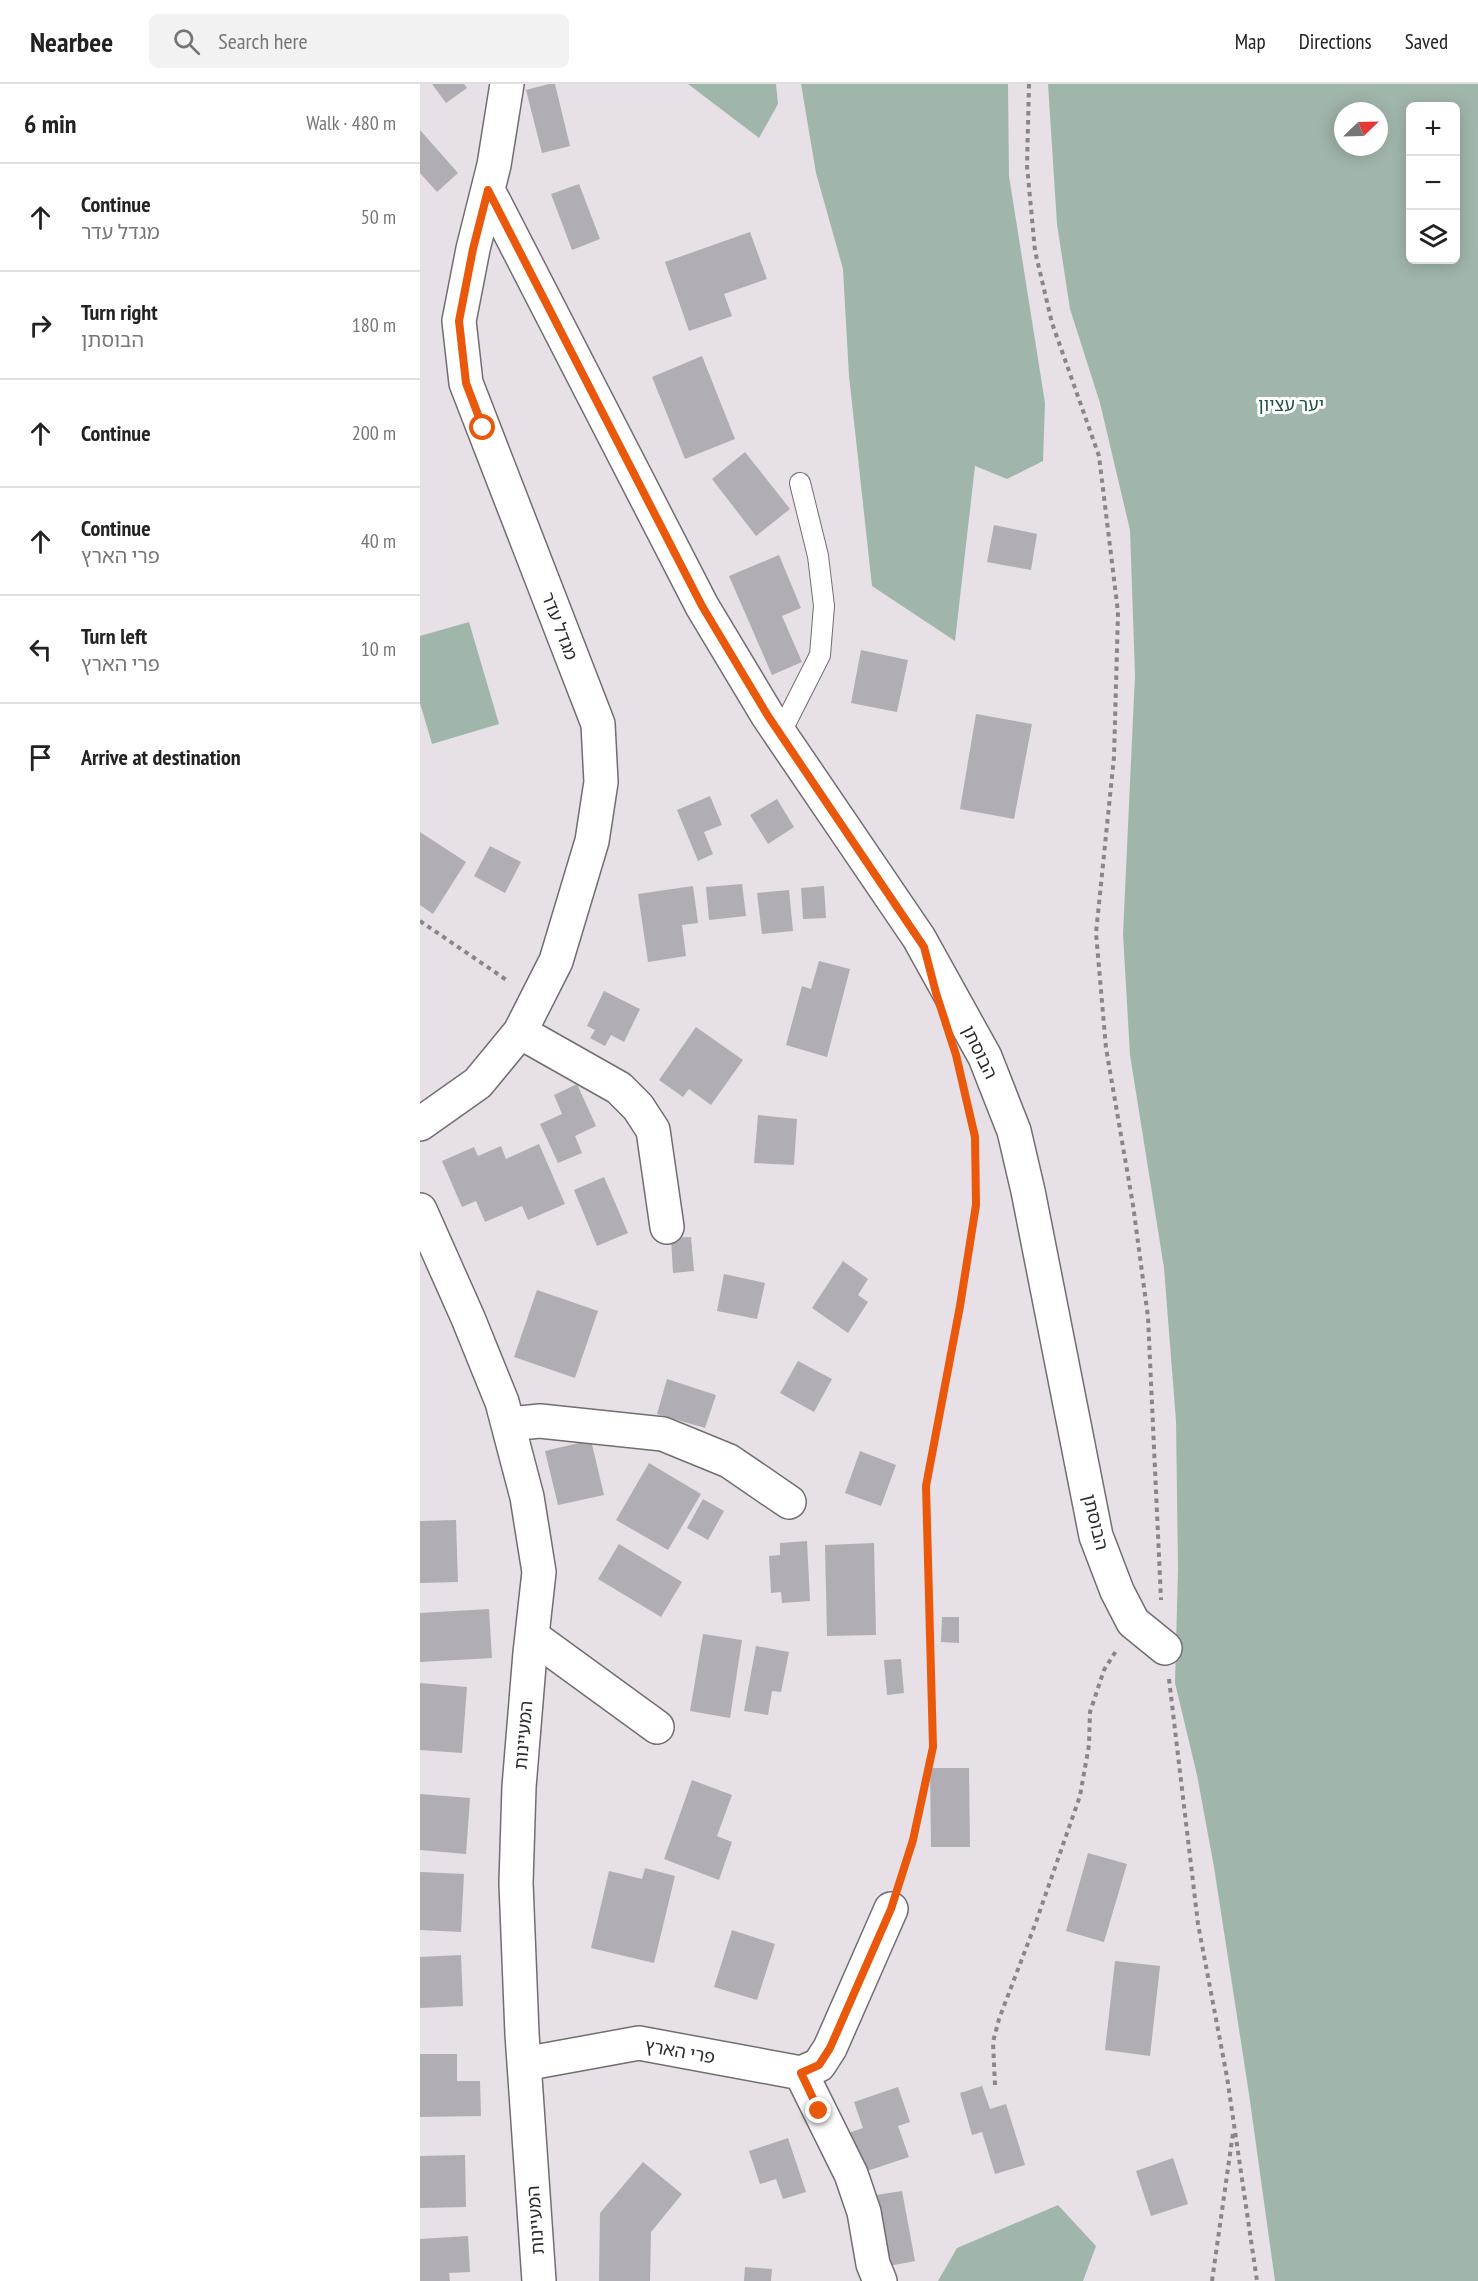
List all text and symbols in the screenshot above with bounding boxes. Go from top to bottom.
search box [149,14,569,68]
text: Nearbee [30,23,113,60]
icon: search [170,25,203,58]
text: Search here [218,27,308,55]
text: Map [1235,28,1266,55]
text: Directions [1299,28,1372,55]
text: Saved [1405,28,1448,55]
north arrow [1334,102,1388,156]
map controls [1406,102,1460,264]
button: + [1406,102,1460,156]
text: 6 min [24,107,77,140]
text: Walk · 480 m [306,110,396,136]
button: − [1406,156,1460,210]
text: Continue [81,190,151,218]
icon: ahead [24,201,57,234]
text: 50 m [361,204,396,230]
button: layers [1406,210,1460,264]
text: מגדל עדר [81,219,160,245]
text: Turn right [81,298,158,326]
icon: right [24,309,57,342]
text: 180 m [352,312,396,338]
text: הבוסתן [81,327,144,353]
park label: יער עציון [1258,393,1324,416]
route start [469,414,495,440]
icon: ahead [24,417,57,450]
text: Continue [81,419,151,447]
text: 200 m [352,420,396,446]
text: Continue [81,514,151,542]
icon: ahead [24,525,57,558]
text: 40 m [361,528,396,554]
text: פרי הארץ [81,543,160,569]
street label: מגדל עדר [537,589,583,663]
text: Turn left [81,622,147,650]
icon: left [24,633,57,666]
text: 10 m [361,636,396,662]
text: פרי הארץ [81,651,160,677]
icon: arrive [24,741,57,774]
text: Arrive at destination [81,743,241,771]
street label: הבוסתן [957,1021,1003,1083]
street label: הבוסתן [1078,1492,1114,1552]
street label: המעיינות [509,1700,537,1770]
street label: פרי הארץ [643,2034,717,2068]
route end [805,2097,831,2123]
street label: המעיינות [521,2185,549,2255]

